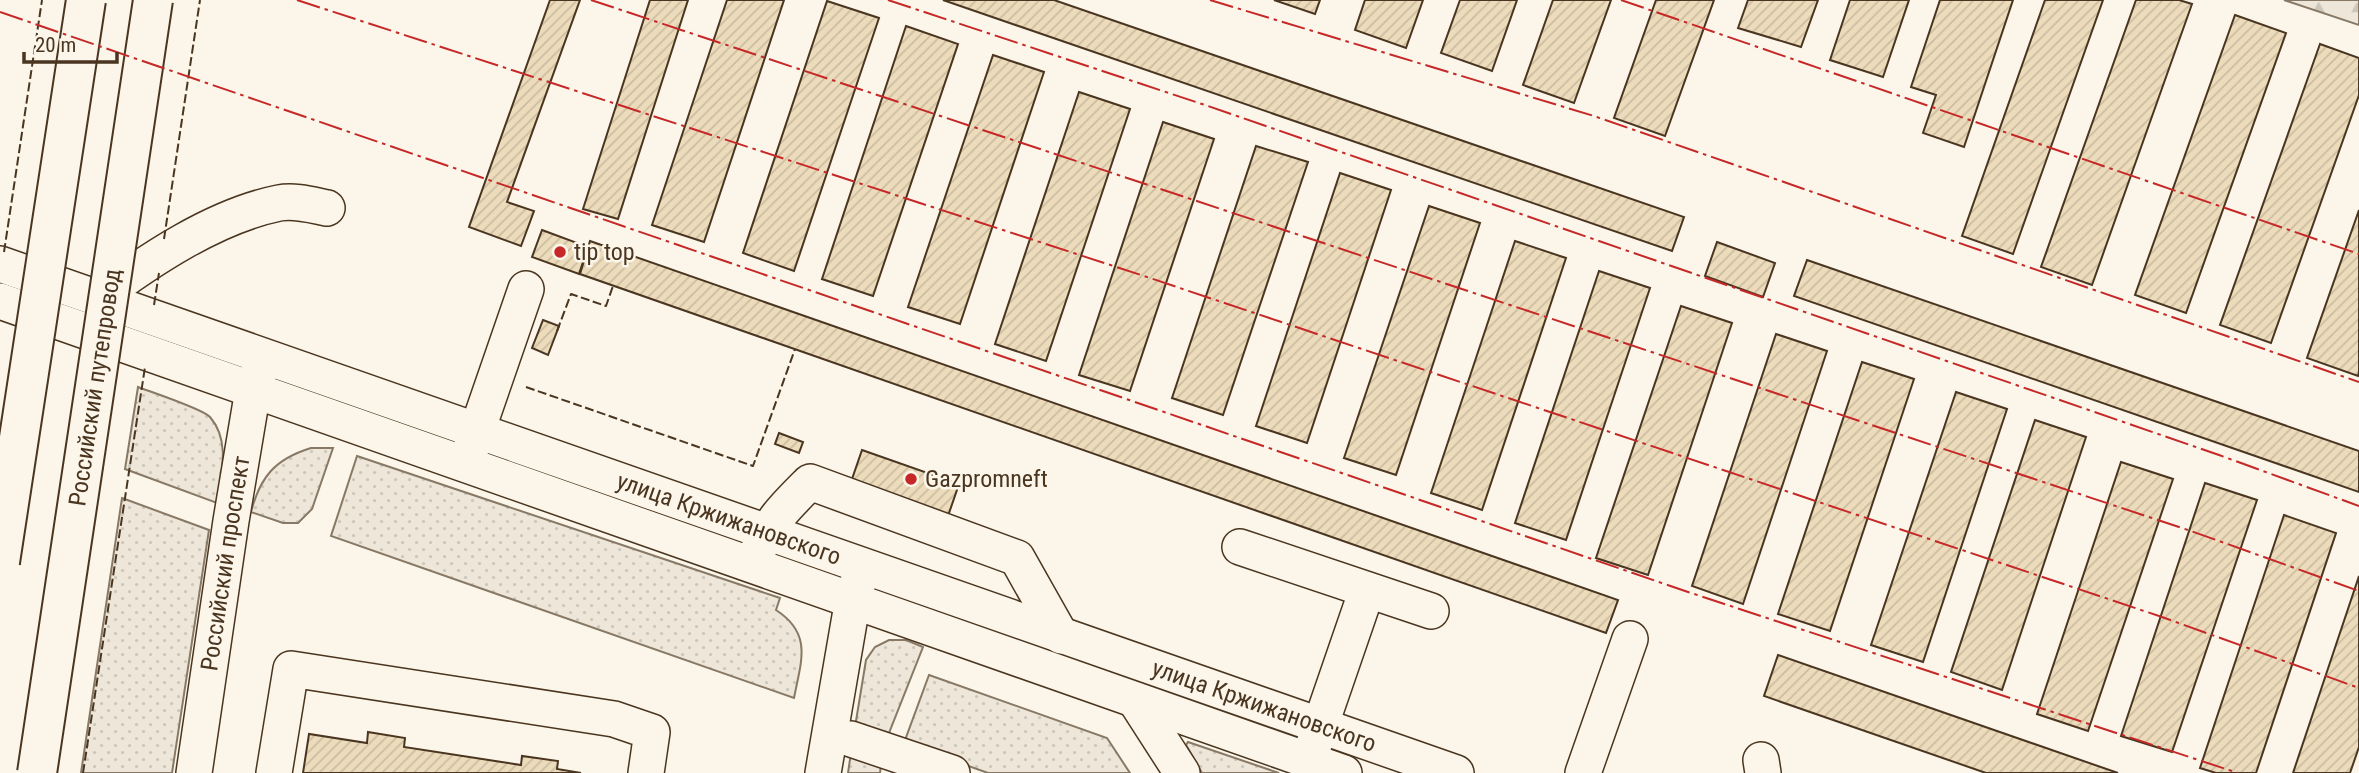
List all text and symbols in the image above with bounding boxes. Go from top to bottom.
scale bar [24,21,117,65]
text: 20 m [35,33,76,57]
place label: tip top [574,238,635,266]
marker: tip top [552,244,568,260]
street label: Российский путепровод [63,267,127,508]
street label: Российский проспект [195,454,256,673]
place label: Gazpromneft [925,465,1048,493]
street label: улица Кржижановского [613,467,845,571]
marker: Gazpromneft [903,471,919,487]
street label: улица Кржижановского [1148,654,1380,758]

